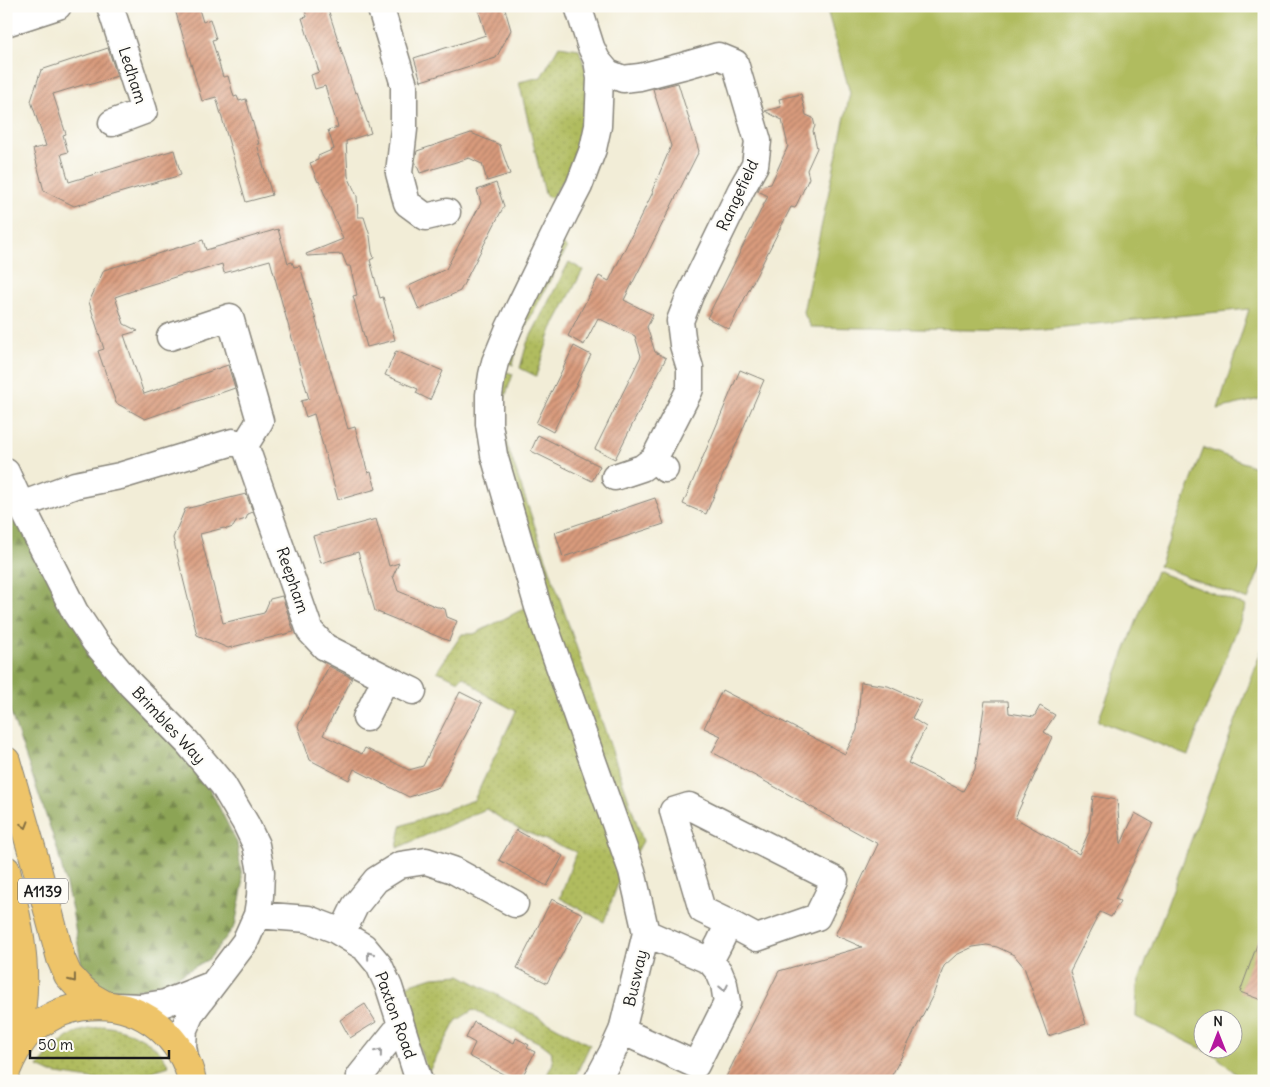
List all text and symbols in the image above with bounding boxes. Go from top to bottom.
street label: Ledham [114,44,152,106]
street label: Rangefield [712,156,762,234]
street label: Reepham [272,544,314,616]
street label: Brimbles Way [128,682,210,768]
one-way arrow [19,820,29,828]
road number: A1139 [18,878,68,904]
street label: Busway [619,948,651,1008]
one-way arrow [367,951,376,960]
street label: Paxton Road [371,969,421,1061]
one-way arrow [67,973,75,982]
one-way arrow [718,983,729,992]
north arrow [1192,1010,1242,1060]
text: N [1213,1012,1223,1030]
scale bar [30,1027,169,1059]
text: 50 m [38,1035,73,1054]
one-way arrow [374,1049,383,1058]

